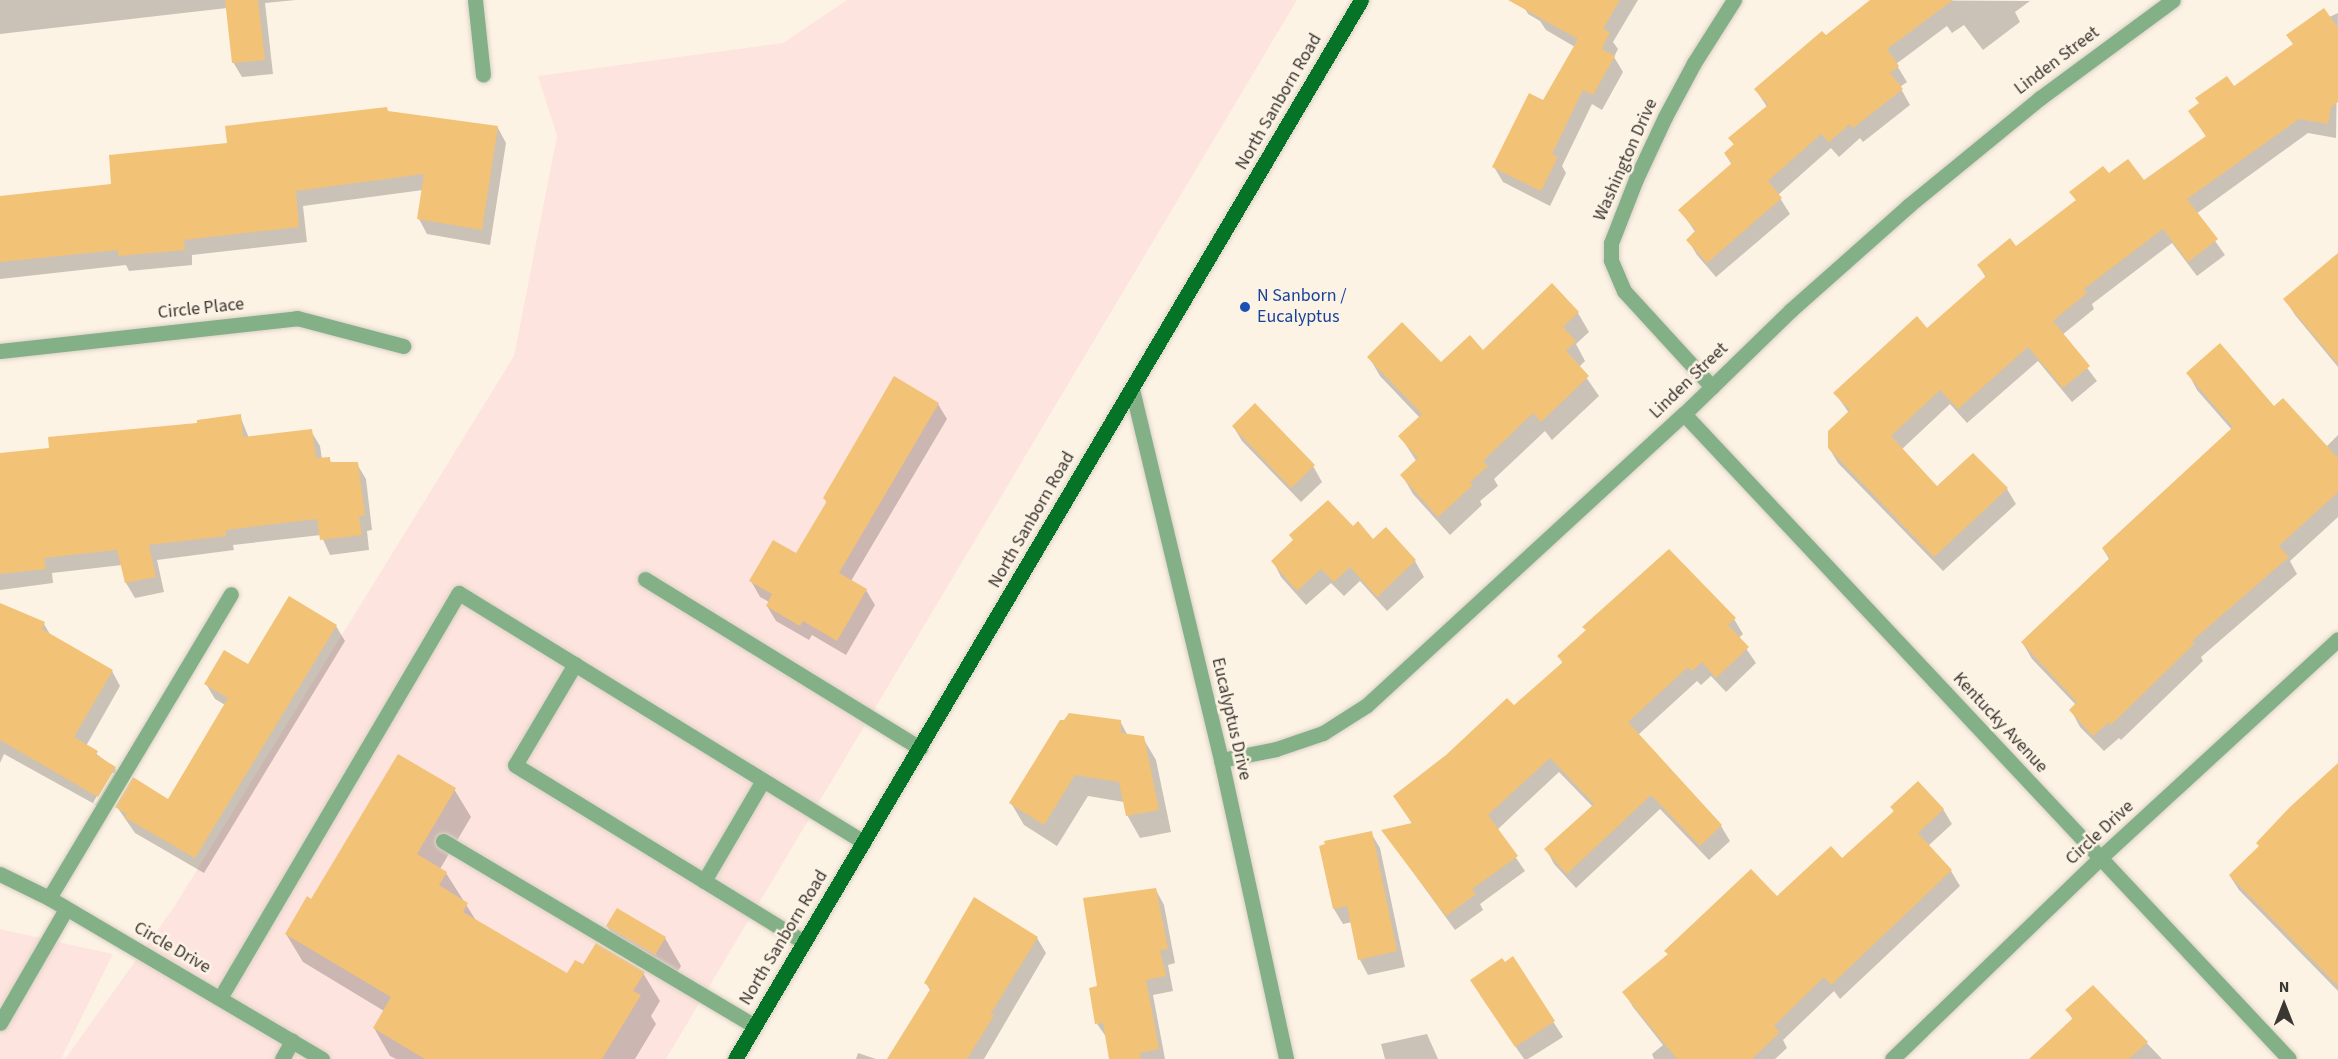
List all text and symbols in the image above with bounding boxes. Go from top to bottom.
street label: Linden Street [2010,22,2104,100]
street label: North Sanborn Road [1231,30,1327,174]
street label: Washington Drive [1589,95,1663,225]
place label: N Sanborn / Eucalyptus [1257,286,1346,328]
street label: Circle Place [157,294,245,324]
marker: N Sanborn / Eucalyptus [1238,300,1252,314]
street label: Linden Street [1645,338,1733,424]
street label: North Sanborn Road [984,448,1080,592]
street label: Eucalyptus Drive [1206,656,1256,782]
street label: Kentucky Avenue [1948,668,2052,778]
street label: Circle Drive [2062,796,2138,870]
street label: North Sanborn Road [735,867,833,1009]
street label: Circle Drive [130,917,214,979]
north arrow [2254,975,2314,1035]
text: N [2279,976,2289,998]

